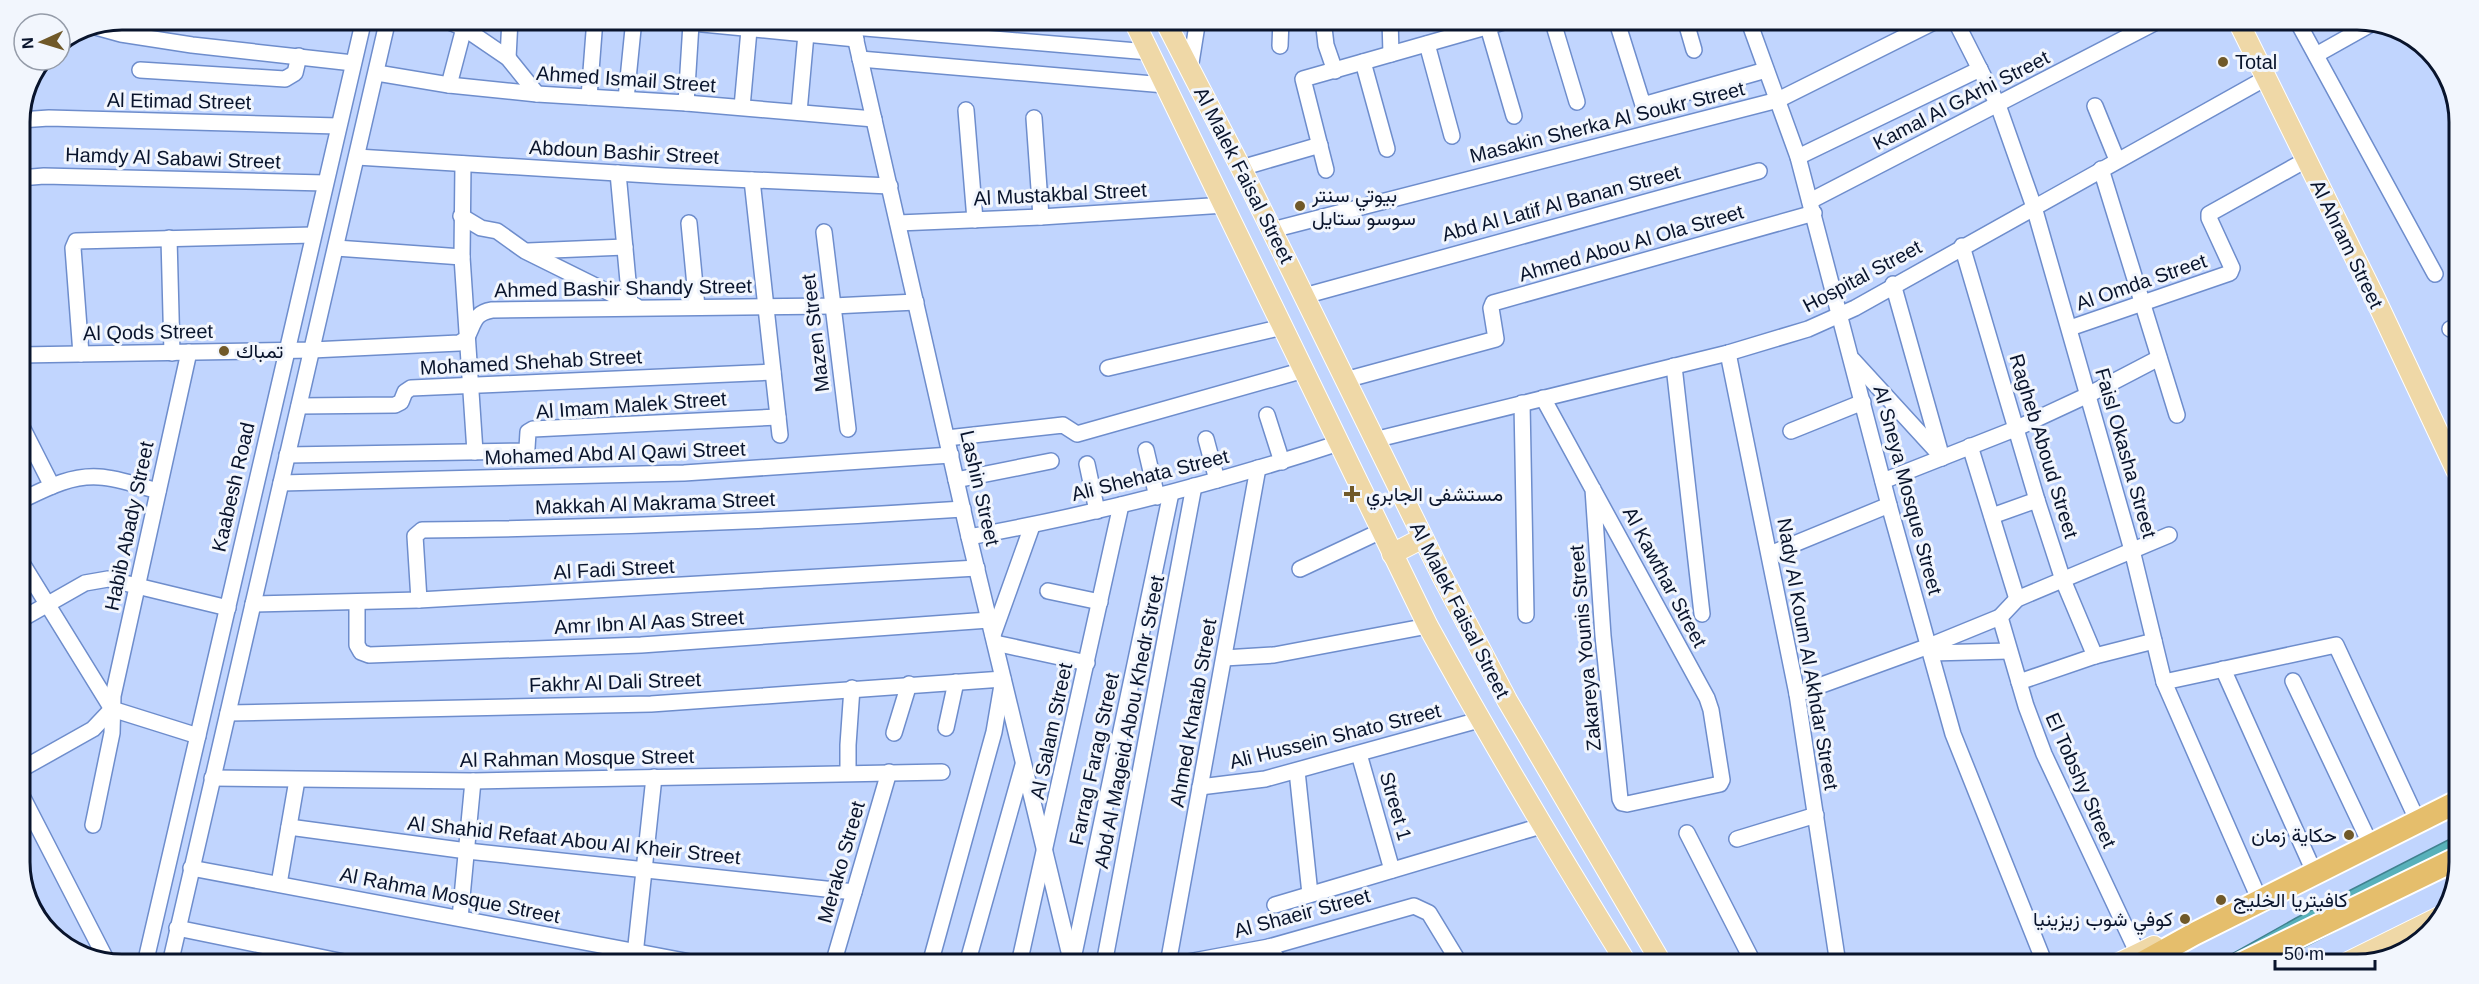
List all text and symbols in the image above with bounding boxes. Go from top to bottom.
north arrow [12,12,72,72]
text: N [19,37,36,49]
street label: Kamal Al GArhi Street [1869,46,2053,154]
place label: Total [2235,51,2277,73]
marker: Total [2216,55,2230,69]
street label: Ahmed Ismail Street [535,62,717,96]
street label: Masakin Sherka Al Soukr Street [1467,77,1747,167]
street label: Al Malek Faisal Street [1190,83,1298,267]
street label: Al Etimad Street [107,89,252,113]
street label: Abdoun Bashir Street [528,136,720,168]
street label: Hamdy Al Sabawi Street [65,143,282,173]
street label: Abd Al Latif Al Banan Street [1439,160,1683,245]
street label: Al Ahram Street [2306,176,2388,312]
street label: Al Mustakbal Street [973,178,1148,210]
place label: بيوتي سنتر سوسو ستايل [1311,184,1416,231]
marker: بيوتي سنتر سوسو ستايل [1293,199,1307,213]
street label: Ahmed Abou Al Ola Street [1516,200,1746,286]
street label: Hospital Street [1799,235,1925,317]
street label: Al Omda Street [2073,249,2210,315]
street label: Mazen Street [797,272,833,393]
street label: Ahmed Bashir Shandy Street [494,275,753,301]
street label: Al Qods Street [83,320,214,344]
place label: تمباك [236,340,283,363]
marker: تمباك [217,344,231,358]
street label: Mohamed Shehab Street [419,345,643,379]
street label: Ragheb Aboud Street [2006,351,2083,541]
street label: Faisl Okasha Street [2091,366,2161,541]
street label: Al Sneya Mosque Street [1869,383,1947,597]
street label: Al Imam Malek Street [535,387,728,423]
street label: Kaabesh Road [207,420,259,554]
street label: Lashin Street [956,428,1004,548]
street label: Mohamed Abd Al Qawi Street [484,437,746,469]
street label: Habib Abady Street [100,439,158,613]
street label: Ali Shehata Street [1069,445,1231,505]
place label: مستشفى الجابري [1366,483,1503,511]
marker: مستشفى الجابري [1343,485,1361,503]
street label: Makkah Al Makrama Street [535,488,776,518]
street label: Al Kawthar Street [1619,503,1711,651]
street label: Nady Al Koum Al Akhdar Street [1773,516,1843,792]
street label: Al Malek Faisal Street [1406,518,1514,702]
street label: Zakareya Younis Street [1565,544,1605,752]
street label: Al Fadi Street [553,555,676,583]
street label: Abd Al Mageid Abou Khedr Street [1090,573,1168,870]
street label: Amr Ibn Al Aas Street [554,606,745,638]
street label: Ahmed Khatab Street [1166,616,1221,809]
street label: Al Salam Street [1026,660,1076,801]
street label: Fakhr Al Dali Street [529,668,702,696]
street label: Farrag Farag Street [1065,670,1123,847]
street label: Ali Hussein Shato Street [1227,699,1443,773]
street label: El Tobshy Street [2041,709,2121,851]
street label: Al Rahman Mosque Street [460,745,695,771]
street label: Street 1 [1376,769,1416,843]
street label: Merako Street [813,798,869,925]
street label: Al Shahid Refaat Abou Al Kheir Street [406,812,742,868]
place label: حكاية زمان [2251,824,2337,848]
marker: حكاية زمان [2342,828,2356,842]
street label: Al Rahma Mosque Street [338,863,562,927]
street label: Al Shaeir Street [1232,884,1373,942]
place label: كافيتريا الخليج [2233,889,2348,914]
marker: كافيتريا الخليج [2214,893,2228,907]
place label: كوفي شوب زيزينيا [2033,908,2173,936]
marker: كوفي شوب زيزينيا [2178,912,2192,926]
scale bar [2275,933,2376,971]
text: 50 m [2284,944,2324,964]

